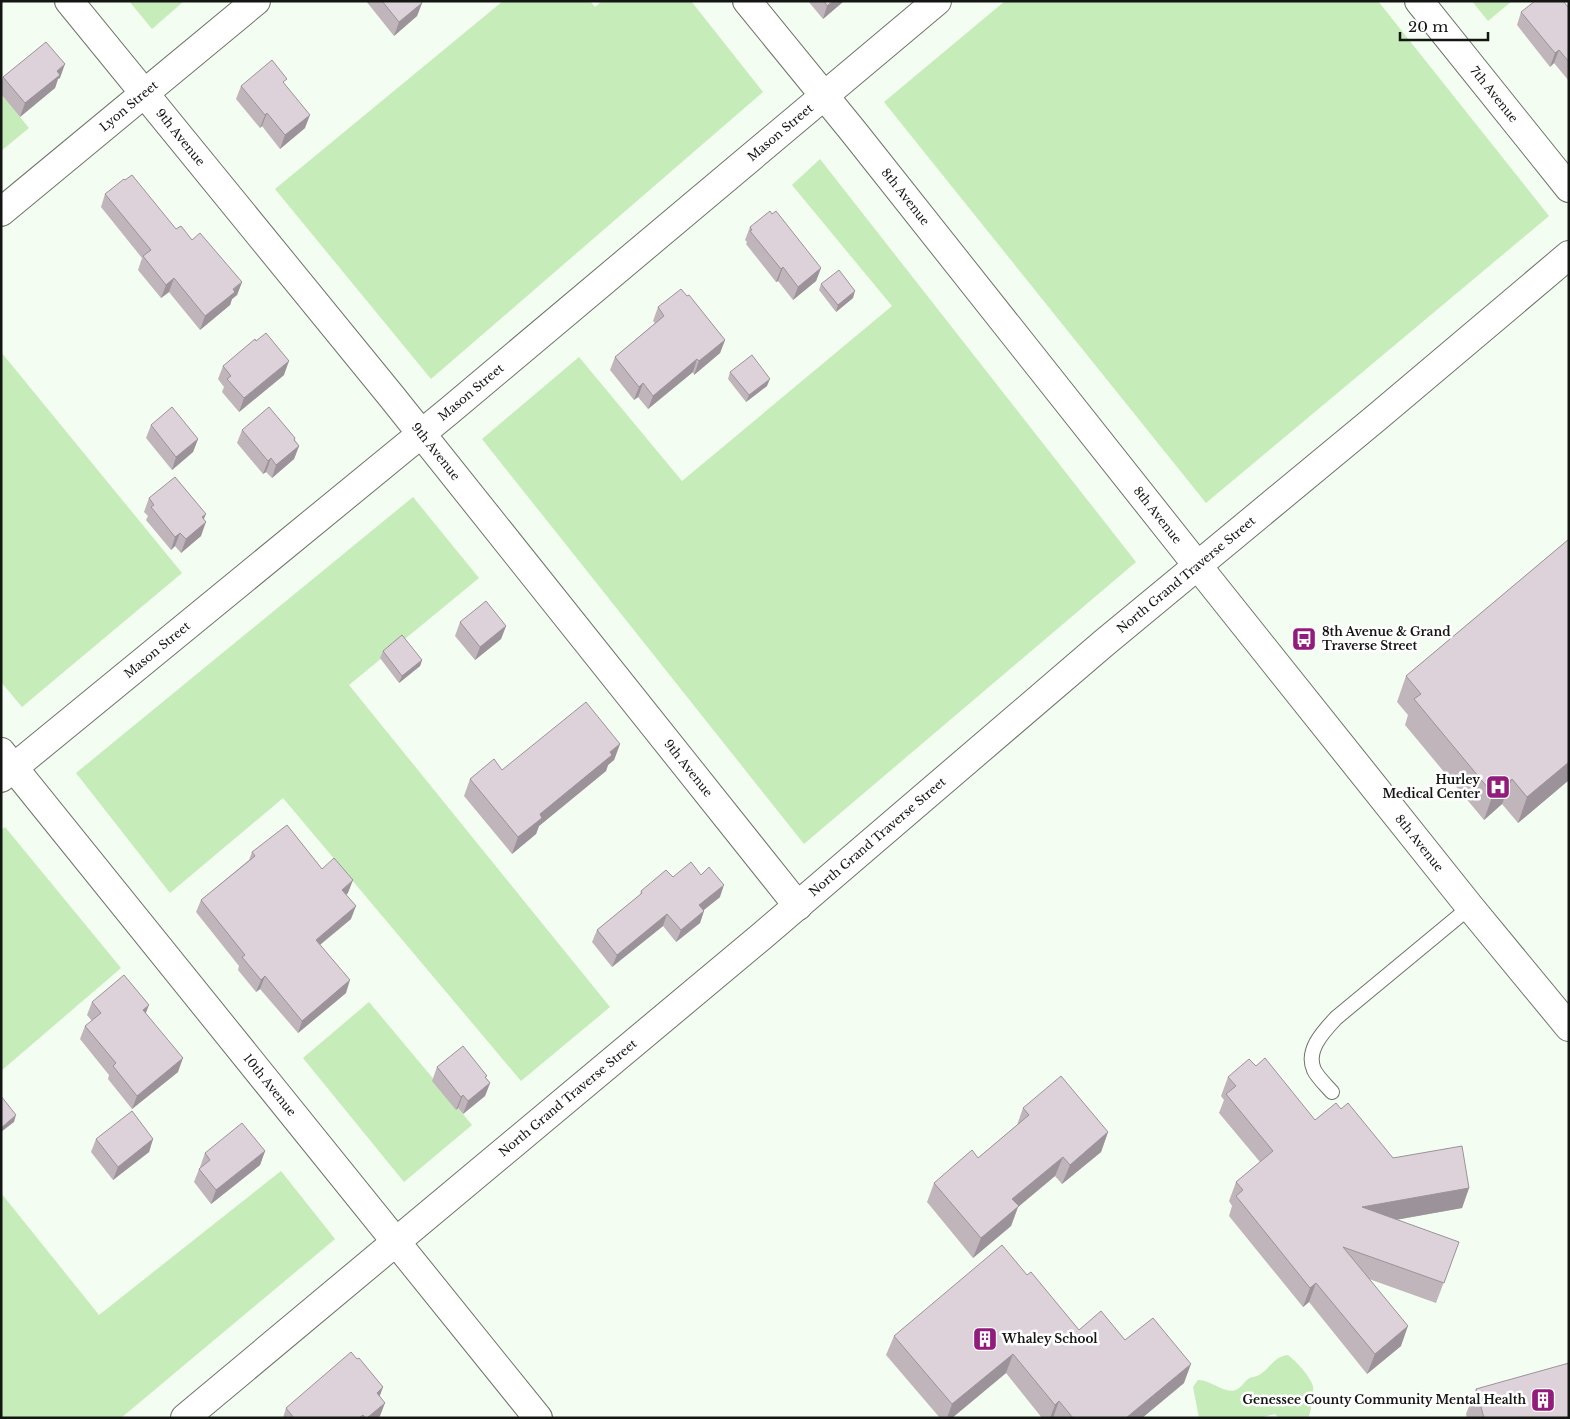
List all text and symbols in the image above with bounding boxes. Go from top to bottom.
scale bar [1400,10,1488,42]
text: 20 m [1408,17,1448,36]
street label: 7th Avenue [1467,63,1522,125]
street label: Lyon Street [96,77,161,134]
street label: Mason Street [744,100,816,164]
street label: 9th Avenue [153,105,208,169]
street label: 8th Avenue [878,165,933,228]
street label: Mason Street [435,360,507,424]
street label: 9th Avenue [409,420,464,483]
street label: 8th Avenue [1131,483,1185,547]
street label: North Grand Traverse Street [1114,513,1259,636]
street label: Mason Street [121,618,193,681]
place label: 8th Avenue & Grand Traverse Street [1322,624,1451,653]
bus stop icon: 8th Avenue & Grand Traverse Street [1291,626,1317,652]
street label: 9th Avenue [661,736,716,800]
place label: Hurley Medical Center [1383,772,1480,801]
street label: North Grand Traverse Street [806,774,949,899]
hospital icon: Hurley Medical Center [1485,774,1511,800]
street label: 8th Avenue [1392,811,1447,875]
street label: North Grand Traverse Street [496,1035,640,1160]
street label: 10th Avenue [241,1051,300,1119]
building icon: Whaley School [972,1326,998,1352]
place label: Whaley School [1001,1331,1098,1346]
building icon: Genessee County Community Mental Health [1530,1387,1556,1413]
place label: Genessee County Community Mental Health [1242,1392,1526,1407]

